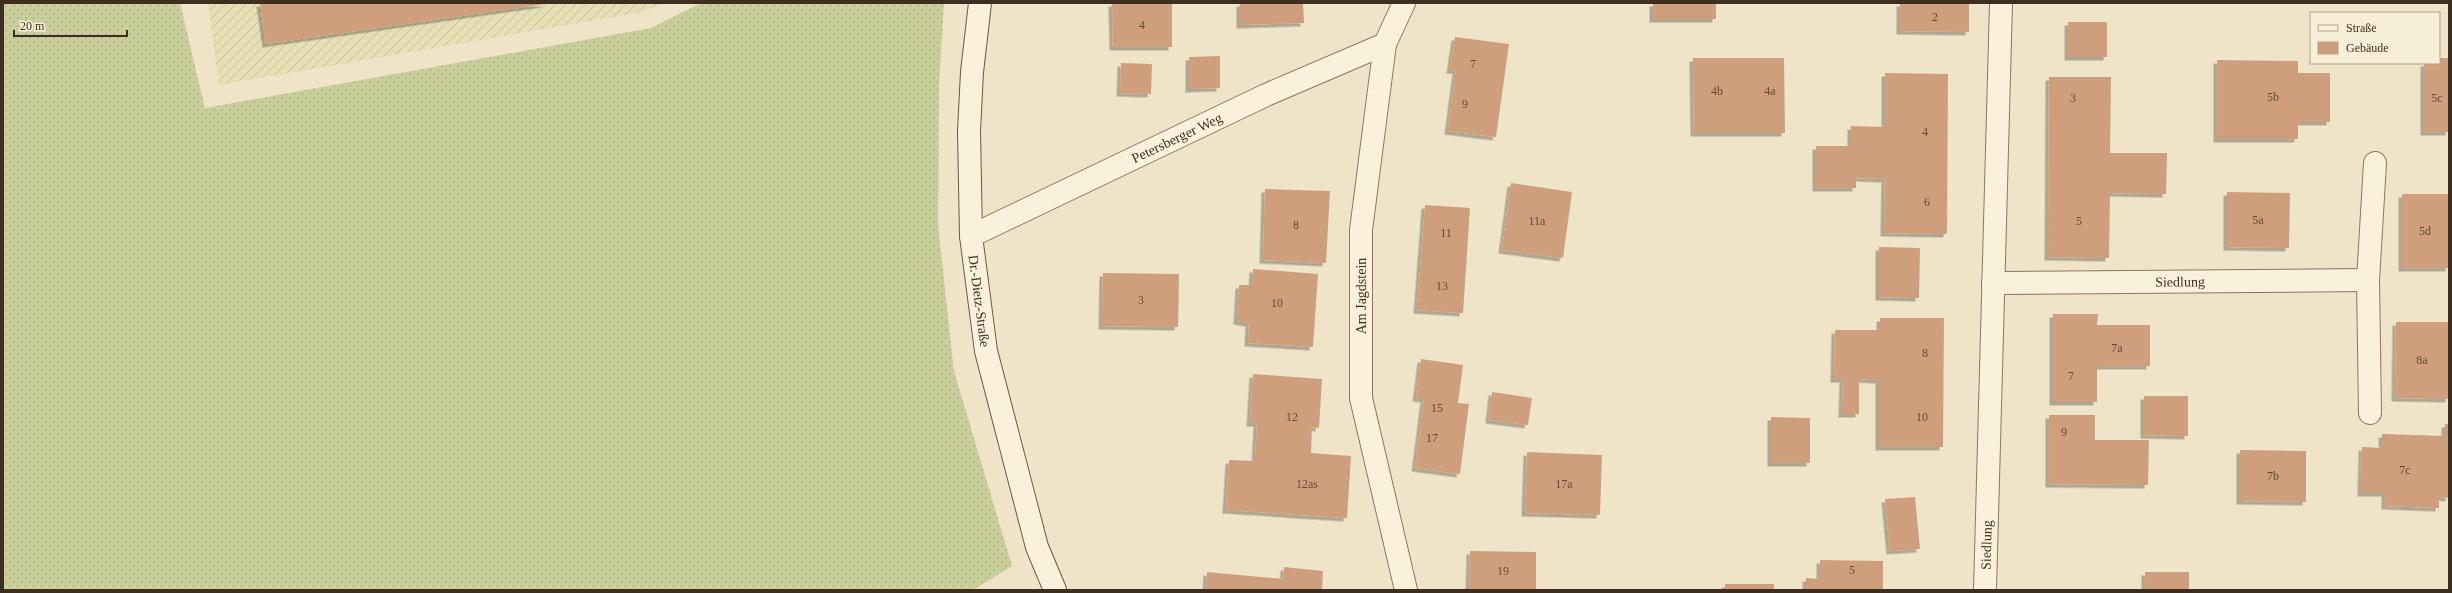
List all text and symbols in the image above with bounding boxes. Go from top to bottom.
house number: 2 [1932,10,1938,24]
scale bar [14,12,127,38]
legend [2310,12,2440,64]
house number: 4 [1139,18,1145,32]
text: 20 m [20,19,45,33]
text: Straße [2346,21,2377,35]
text: Gebäude [2346,41,2389,55]
house number: 7 [1470,57,1476,71]
house number: 4b [1711,84,1723,98]
house number: 4a [1764,84,1776,98]
house number: 5b [2267,90,2279,104]
house number: 3 [2070,91,2076,105]
house number: 5c [2431,91,2443,105]
house number: 9 [1462,97,1468,111]
street label: Petersberger Weg [1129,110,1224,166]
house number: 4 [1922,125,1928,139]
house number: 6 [1924,195,1930,209]
house number: 5a [2252,213,2264,227]
house number: 11a [1529,214,1546,228]
house number: 5 [2076,214,2082,228]
house number: 8 [1293,218,1299,232]
house number: 5d [2419,224,2431,238]
house number: 11 [1440,226,1452,240]
street label: Dr.-Dietz-Straße [966,254,993,348]
street label: Am Jagdstein [1354,258,1369,334]
street label: Siedlung [2155,274,2205,289]
house number: 13 [1436,279,1448,293]
house number: 3 [1138,293,1144,307]
house number: 10 [1271,296,1283,310]
house number: 7a [2111,341,2123,355]
house number: 8 [1922,346,1928,360]
house number: 8a [2416,353,2428,367]
house number: 7 [2068,369,2074,383]
house number: 15 [1431,401,1443,415]
house number: 12 [1286,410,1298,424]
house number: 10 [1916,410,1928,424]
house number: 9 [2061,425,2067,439]
house number: 17 [1426,431,1438,445]
house number: 7c [2399,463,2411,477]
house number: 7b [2267,469,2279,483]
house number: 12as [1296,477,1318,491]
house number: 17a [1555,477,1573,491]
street label: Siedlung [1978,520,1994,570]
house number: 5 [1849,563,1855,577]
house number: 19 [1497,564,1509,578]

